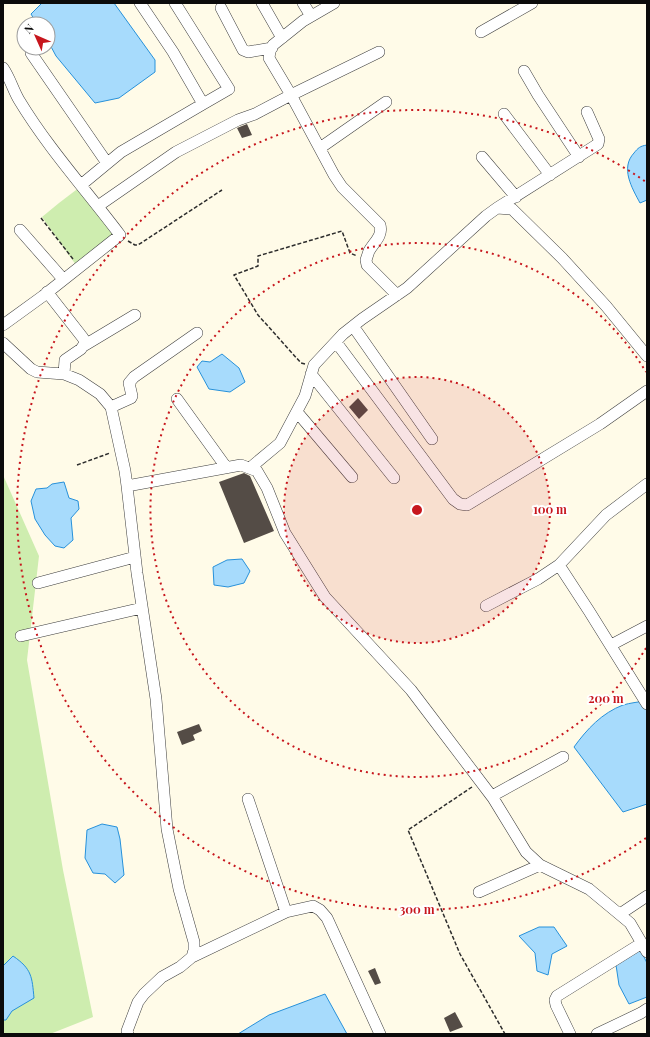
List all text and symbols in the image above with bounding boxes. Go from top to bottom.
north arrow [16,16,56,56]
text: N [20,20,37,37]
text: 100 m [533,501,567,517]
centre of rings [410,503,424,517]
text: 200 m [588,690,624,706]
text: 300 m [400,901,435,917]

